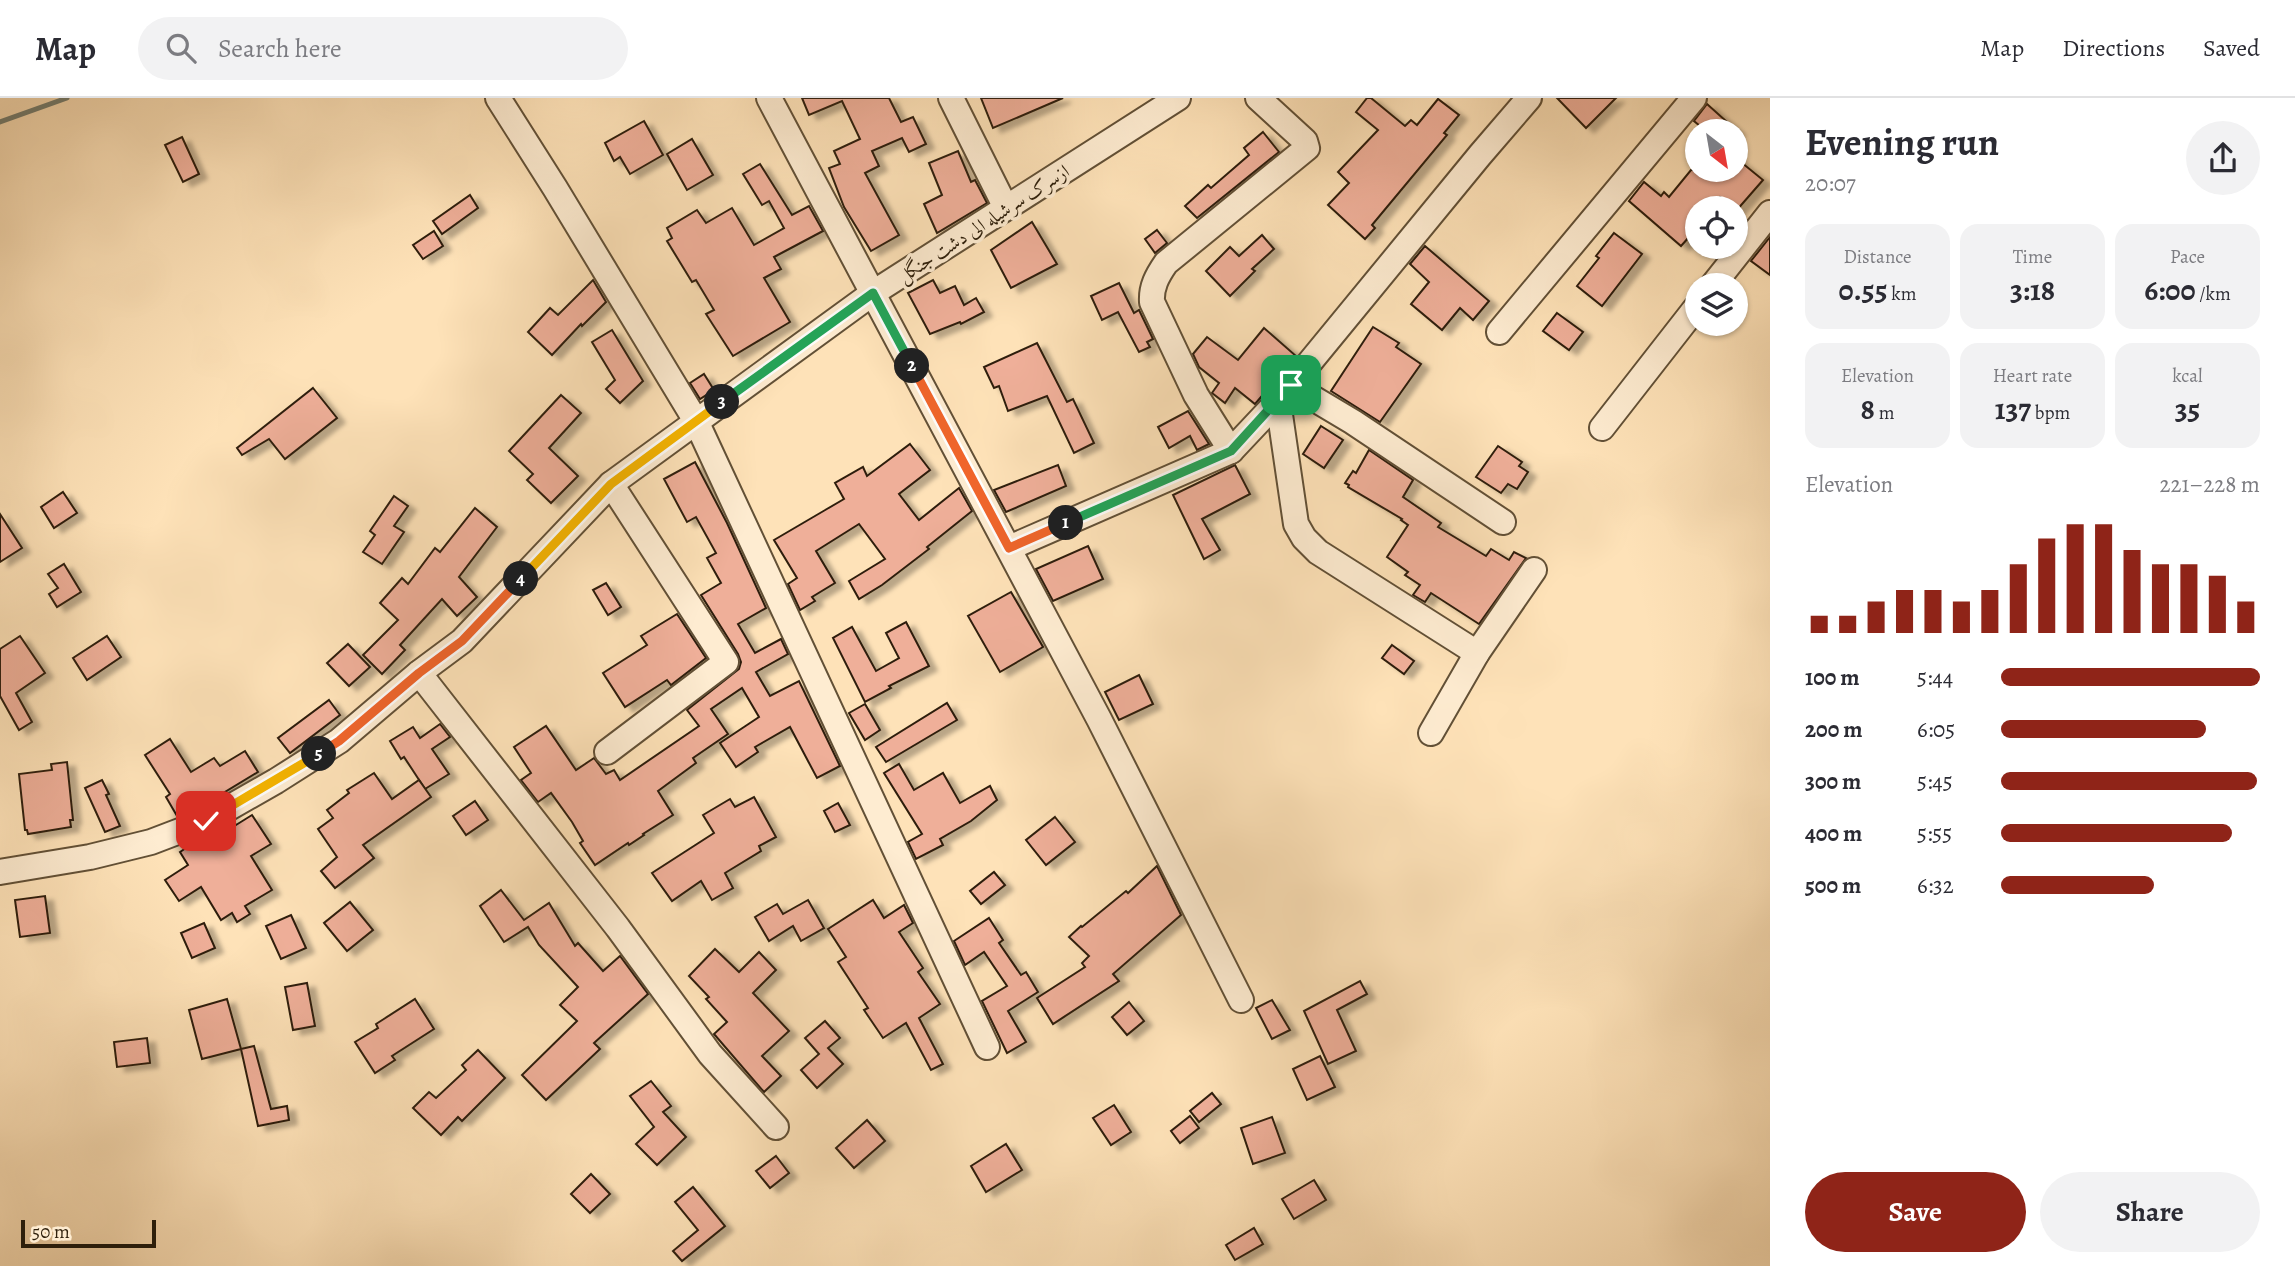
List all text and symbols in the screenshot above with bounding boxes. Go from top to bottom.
search box [138,17,628,80]
text: Map [35,26,96,71]
icon: search [162,29,200,67]
text: Search here [218,31,342,66]
text: Map [1980,32,2024,64]
text: Directions [2062,32,2165,64]
text: Saved [2203,32,2260,64]
text: Evening run [1805,116,1999,168]
north arrow [1685,119,1748,182]
map controls [1685,119,1748,336]
button: share [2186,121,2260,195]
street label: ازسرک سرشیله الی دشت جنگل [893,158,1074,289]
text: 20:07 [1805,168,1856,199]
button: locate [1685,196,1748,259]
text: Distance [1843,244,1912,270]
text: Time [2013,244,2052,270]
text: Pace [2170,244,2205,270]
text: 0.55 [1839,270,1887,310]
text: 3:18 [2010,270,2055,310]
text: 6:00 [2144,270,2196,310]
button: layers [1685,273,1748,336]
text: km [1887,281,1916,307]
text: /km [2196,281,2231,307]
pin: 2 [894,348,930,384]
text: 2 [907,352,916,378]
pin [1261,355,1321,415]
text: Elevation [1841,363,1914,389]
text: Heart rate [1993,363,2072,389]
text: kcal [2172,363,2203,389]
icon: arrive [1272,366,1310,404]
pin: 3 [704,384,740,420]
text: 3 [717,388,726,414]
text: 8 [1861,389,1875,429]
text: 137 [1995,389,2031,429]
text: 35 [2175,389,2200,429]
text: m [1875,400,1894,426]
text: bpm [2031,400,2070,426]
text: Elevation [1805,469,1893,500]
text: 221–228 m [2160,469,2260,500]
pin: 1 [1048,506,1084,540]
text: 1 [1062,509,1069,535]
pin: 4 [504,561,538,596]
text: 4 [516,565,525,591]
text: 100 m [1805,662,1860,693]
text: 5:44 [1917,662,1953,693]
text: 200 m [1805,714,1863,745]
text: 6:05 [1917,714,1955,745]
pin: 5 [302,736,336,772]
text: 5 [314,740,323,766]
text: 300 m [1805,766,1861,797]
text: 5:45 [1917,766,1953,797]
pin [176,791,236,851]
icon: check [187,802,225,840]
text: 400 m [1805,818,1862,849]
text: 5:55 [1917,818,1952,849]
text: 500 m [1805,870,1861,901]
text: 6:32 [1917,870,1954,901]
button: Save [1805,1172,2026,1252]
button: Share [2040,1172,2260,1252]
scale bar [21,1217,156,1249]
text: 50 m [32,1219,70,1245]

